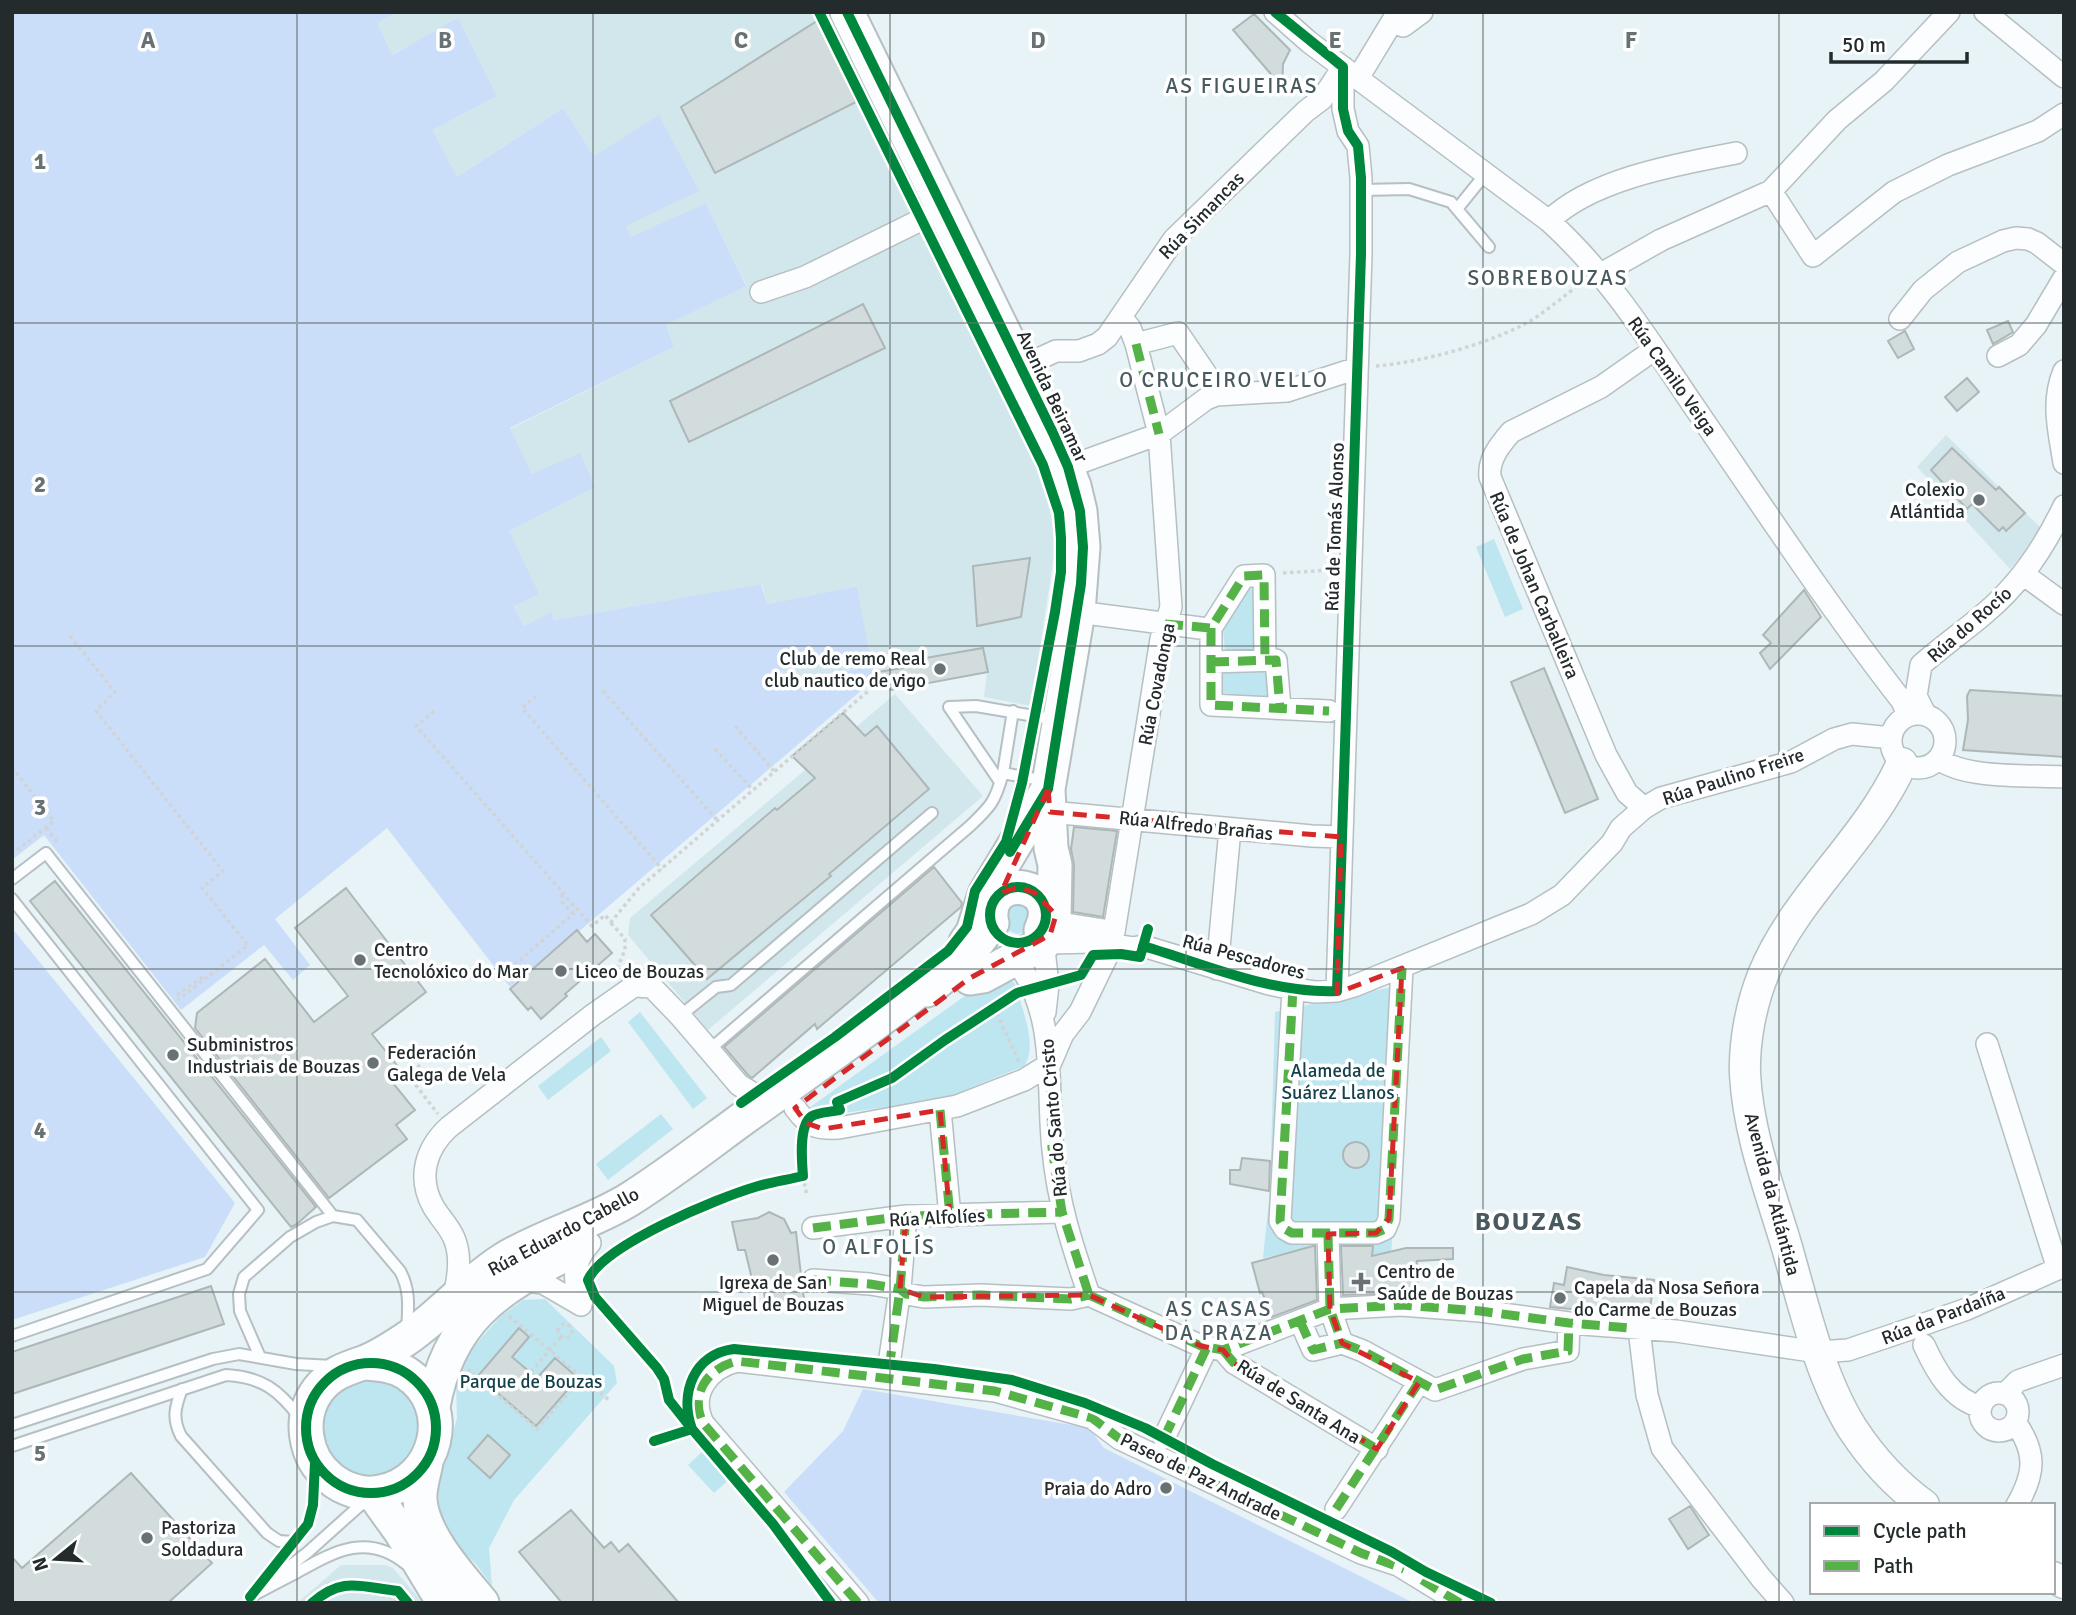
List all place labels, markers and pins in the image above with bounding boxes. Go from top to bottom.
place label: Colexio Atlántida [1890,478,1965,524]
marker: Colexio Atlántida [1971,492,1987,508]
place label: Club de remo Real club nautico de vigo [765,647,926,693]
marker: Club de remo Real club nautico de vigo [932,661,948,677]
place label: Centro Tecnolóxico do Mar [374,938,528,984]
marker: Centro Tecnolóxico do Mar [352,952,368,968]
place label: Liceo de Bouzas [575,960,704,984]
marker: Liceo de Bouzas [553,963,569,979]
place label: Subministros Industriais de Bouzas [187,1033,360,1079]
place label: Federación Galega de Vela [387,1041,506,1087]
marker: Subministros Industriais de Bouzas [165,1047,181,1063]
marker: Federación Galega de Vela [365,1055,381,1071]
marker: Igrexa de San Miguel de Bouzas [765,1252,781,1268]
place label: Centro de Saúde de Bouzas [1377,1260,1513,1306]
place label: Igrexa de San Miguel de Bouzas [702,1271,844,1317]
marker: Centro de Saúde de Bouzas [1351,1272,1371,1292]
place label: Capela da Nosa Señora do Carme de Bouzas [1574,1276,1760,1322]
marker: Capela da Nosa Señora do Carme de Bouzas [1552,1290,1568,1306]
place label: Praia do Adro [1044,1477,1152,1501]
marker: Praia do Adro [1158,1480,1174,1496]
place label: Pastoriza Soldadura [161,1516,243,1562]
marker: Pastoriza Soldadura [139,1530,155,1546]

